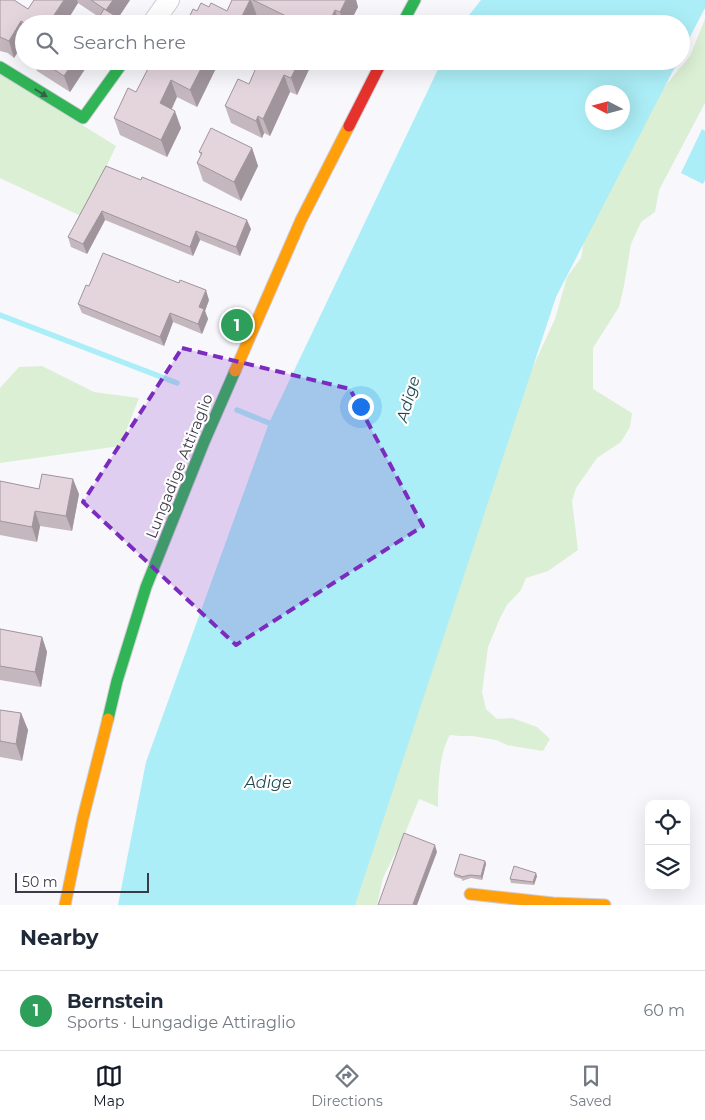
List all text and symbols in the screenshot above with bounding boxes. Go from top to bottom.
search box [15,15,690,70]
icon: search [33,29,61,57]
text: Search here [73,31,186,54]
north arrow [585,85,630,130]
one-way arrow [35,88,48,97]
pin: 1 [221,306,253,344]
water label: Adige [392,374,424,425]
street label: Lungadige Attiraglio [141,391,217,541]
your location [348,394,374,420]
water label: Adige [243,773,292,792]
map controls [645,800,690,890]
button: locate [645,800,690,845]
button: layers [645,845,690,890]
scale bar [15,870,149,893]
text: 50 m [22,873,58,891]
text: Nearby [20,925,99,950]
text: Bernstein [67,990,164,1013]
text: 1 [33,1001,39,1020]
text: 60 m [643,1001,685,1020]
text: Sports · Lungadige Attiraglio [67,1013,296,1032]
tab: Map [93,1062,124,1110]
tab: Directions [311,1062,383,1110]
tab: Saved [570,1062,612,1110]

